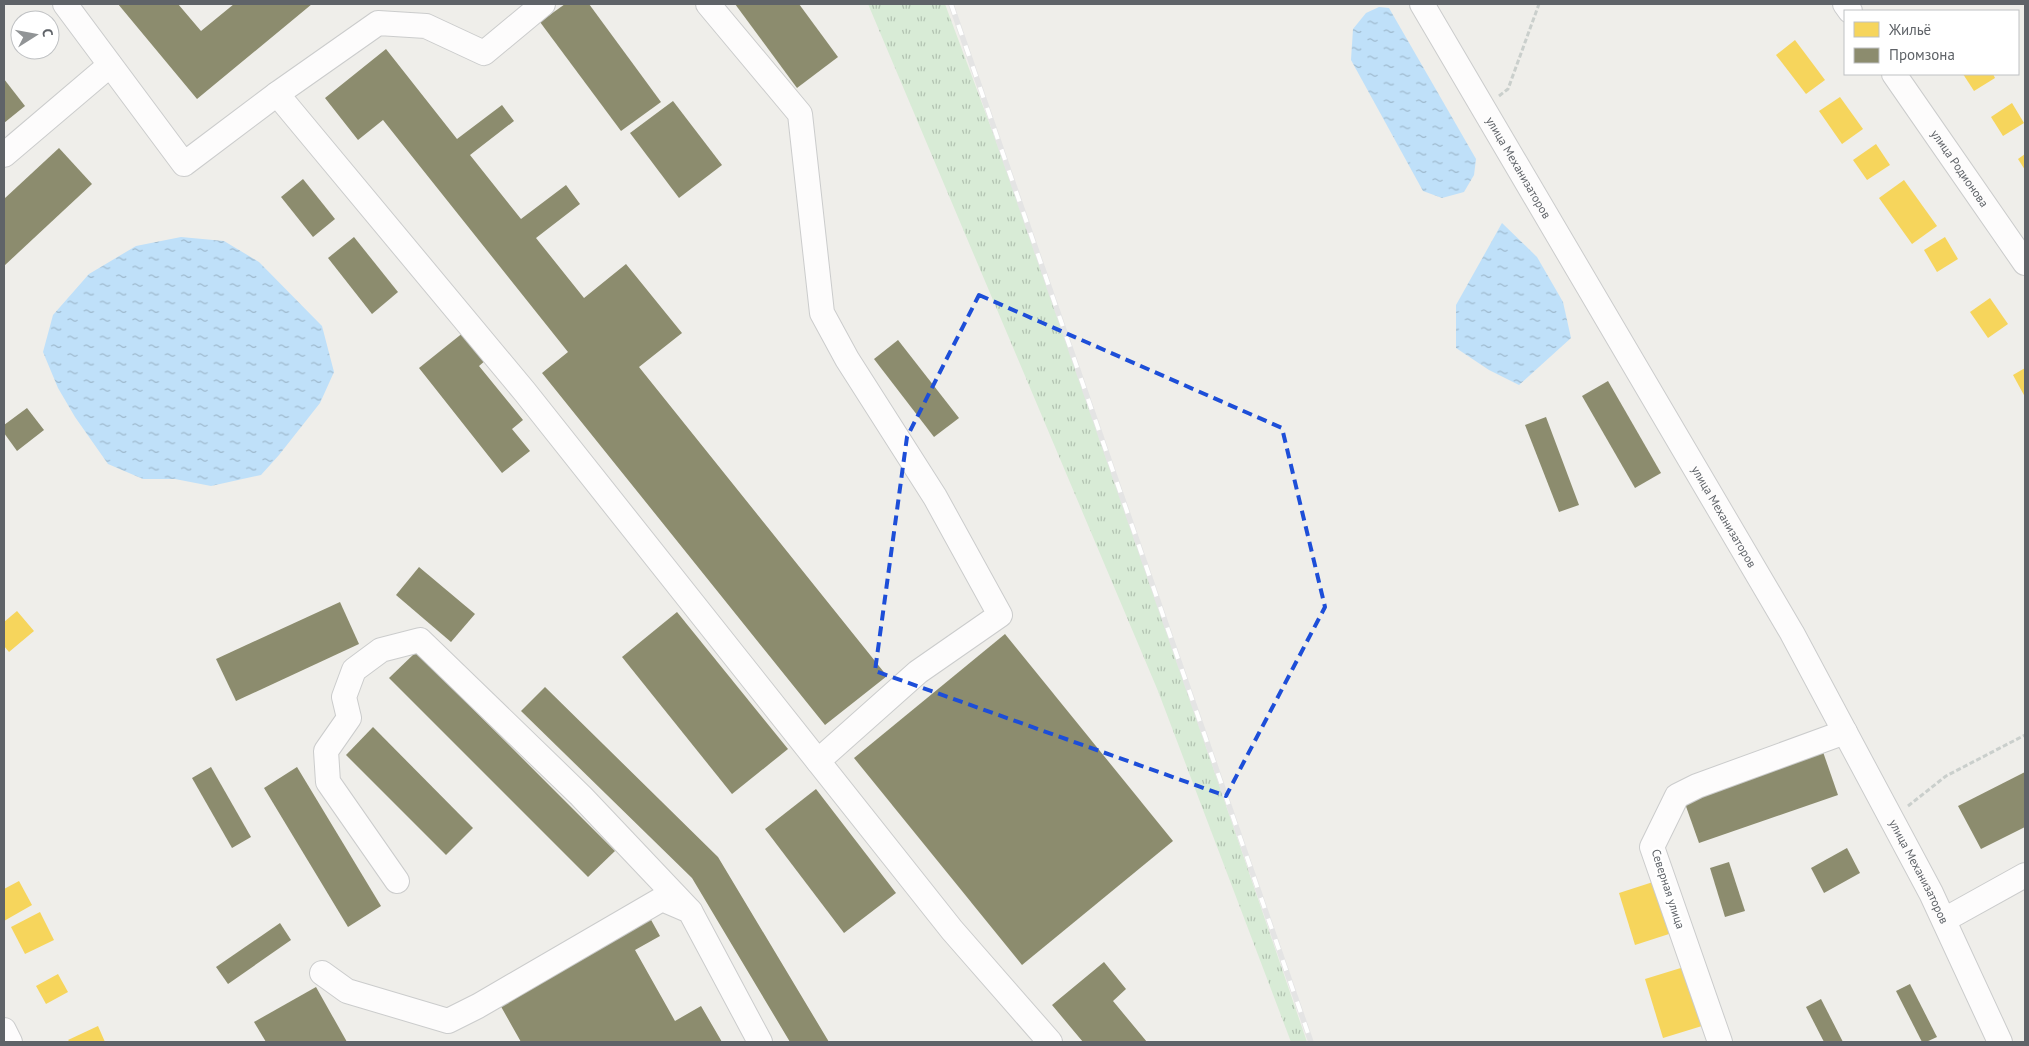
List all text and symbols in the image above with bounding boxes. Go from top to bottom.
north arrow [10,10,60,60]
legend [1844,10,2019,75]
text: Жильё [1888,20,1931,39]
text: С [38,27,57,38]
text: Промзона [1889,45,1955,64]
street label: улица Механизаторов [1483,114,1555,221]
street label: улица Родионова [1928,127,1992,210]
street label: улица Механизаторов [1688,463,1760,570]
street label: улица Механизаторов [1886,817,1952,926]
street label: Северная улица [1649,847,1688,931]

